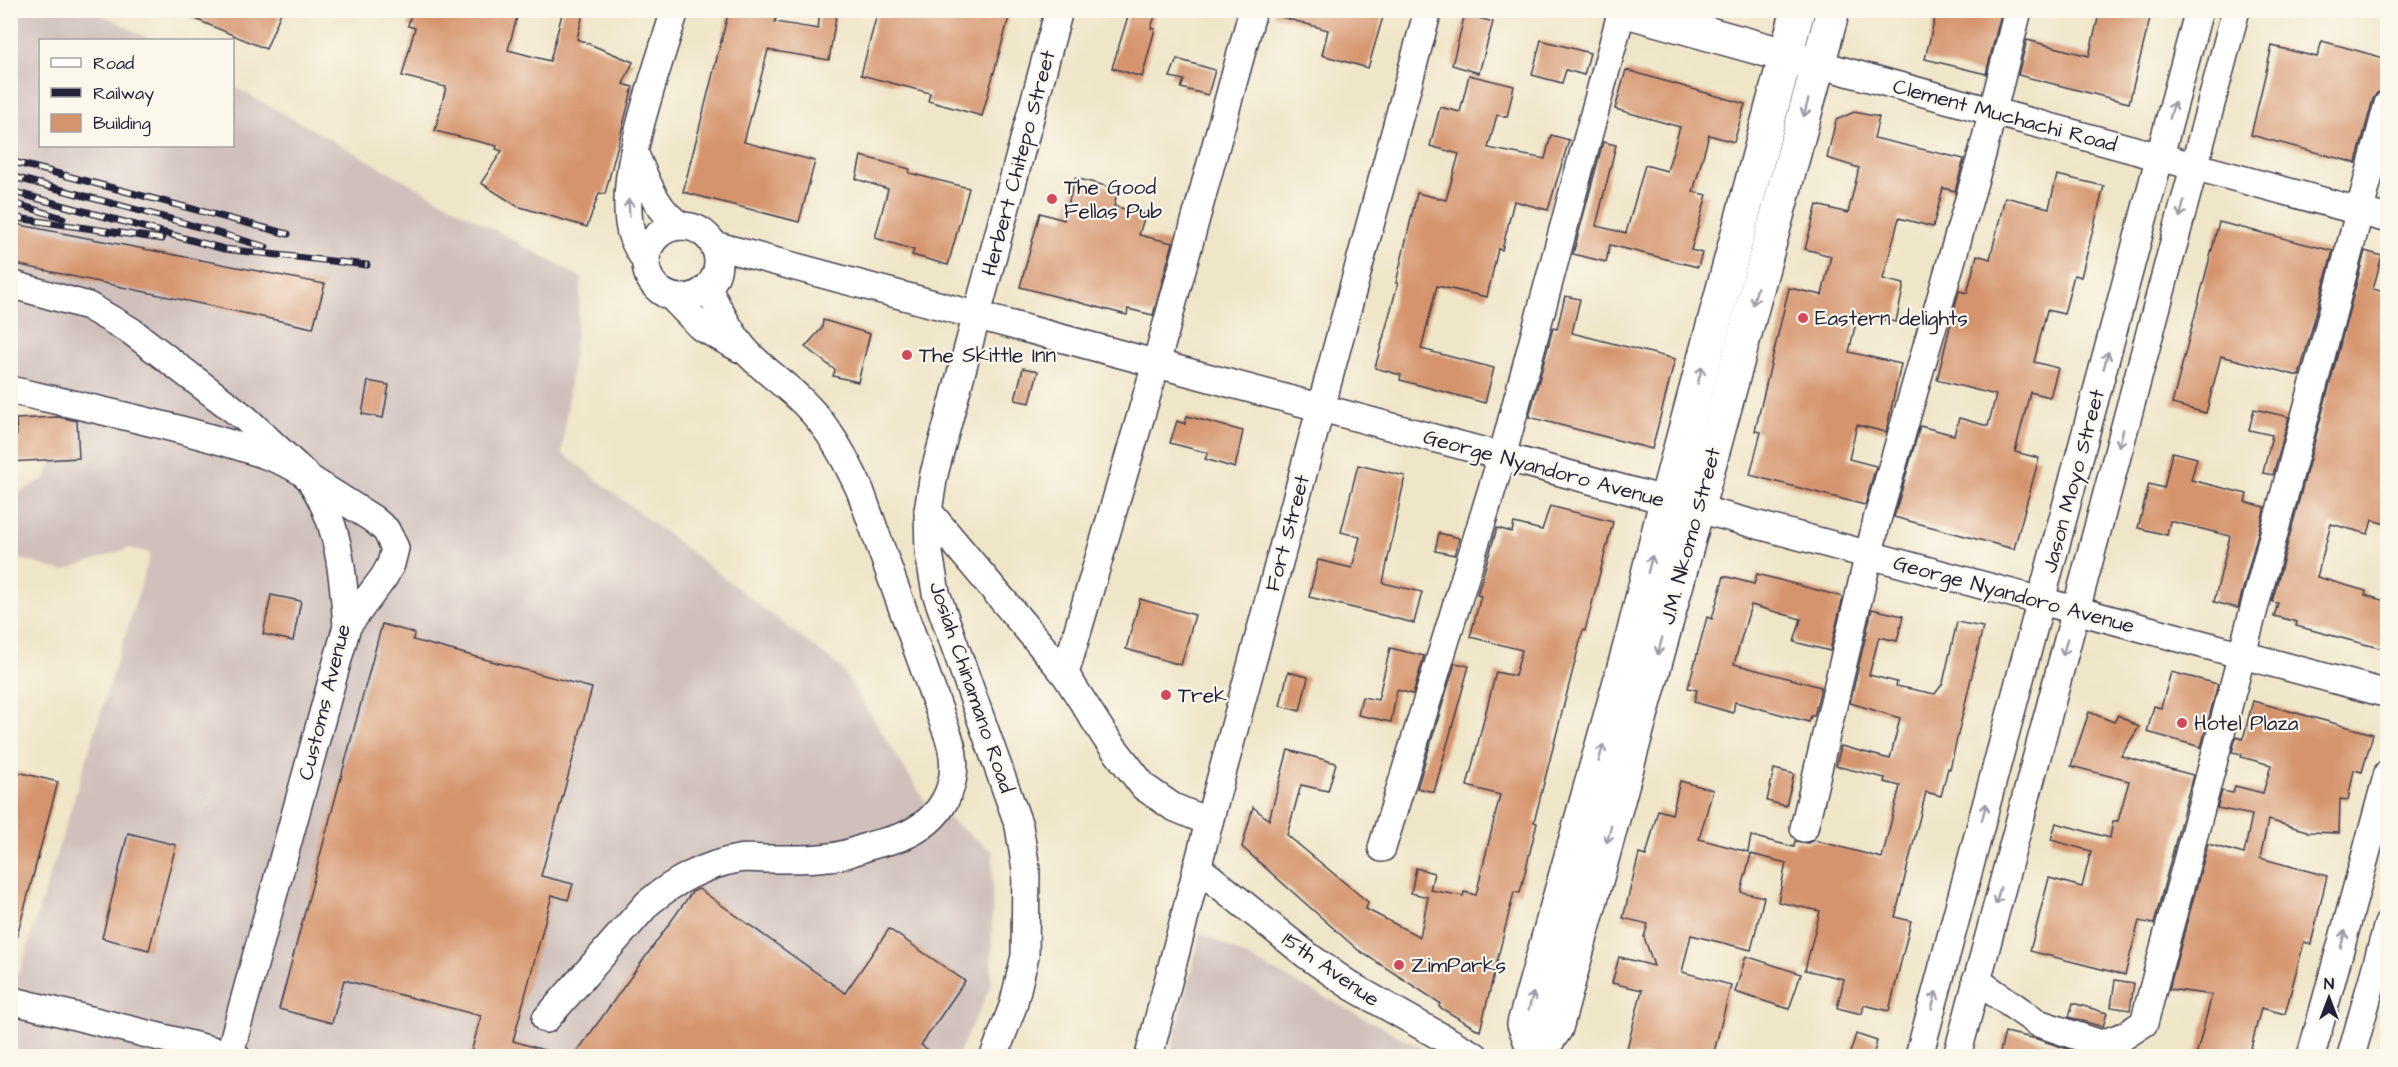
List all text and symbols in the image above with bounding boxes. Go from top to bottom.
legend [39,39,234,147]
street label: Herbert Chitepo Street [974,47,1064,279]
text: Road [93,51,134,76]
street label: Clement Muchachi Road [1890,72,2120,159]
text: Railway [93,81,154,107]
one-way arrow [1800,98,1812,117]
one-way arrow [2167,101,2179,120]
text: Building [93,111,151,137]
place label: The Good Fellas Pub [1064,173,1162,226]
marker: The Good Fellas Pub [1045,192,1059,206]
one-way arrow [623,199,634,219]
one-way arrow [2176,199,2188,218]
one-way arrow [1749,286,1760,305]
place label: Eastern delights [1815,304,1968,335]
marker: Eastern delights [1796,311,1810,325]
place label: The Skittle Inn [919,341,1056,370]
marker: The Skittle Inn [900,348,914,362]
one-way arrow [2100,350,2112,369]
one-way arrow [1694,366,1706,385]
street label: Jason Moyo Street [2035,386,2114,577]
street label: George Nyandoro Avenue [1420,422,1668,517]
one-way arrow [2115,428,2126,447]
street label: J.M. Nkomo Street [1653,444,1728,628]
street label: Fort Street [1258,471,1317,595]
street label: George Nyandoro Avenue [1890,548,2138,643]
one-way arrow [1645,555,1657,574]
street label: Josiah Chinamano Road [922,578,1021,797]
street label: Customs Avenue [291,621,358,783]
one-way arrow [1654,636,1665,655]
one-way arrow [2059,637,2070,656]
place label: Trek [1178,681,1227,710]
marker: Trek [1159,688,1173,702]
place label: Hotel Plaza [2194,709,2299,738]
marker: Hotel Plaza [2175,716,2189,730]
one-way arrow [1596,743,1608,762]
one-way arrow [1979,803,1991,822]
one-way arrow [1602,824,1614,843]
one-way arrow [1992,886,2004,905]
street label: 15th Avenue [1276,925,1385,1014]
one-way arrow [2337,930,2349,949]
place label: ZimParks [1411,951,1506,980]
marker: ZimParks [1392,958,1406,972]
north arrow [2299,968,2359,1028]
text: N [2324,973,2334,995]
one-way arrow [1929,991,1940,1010]
one-way arrow [1526,992,1537,1011]

